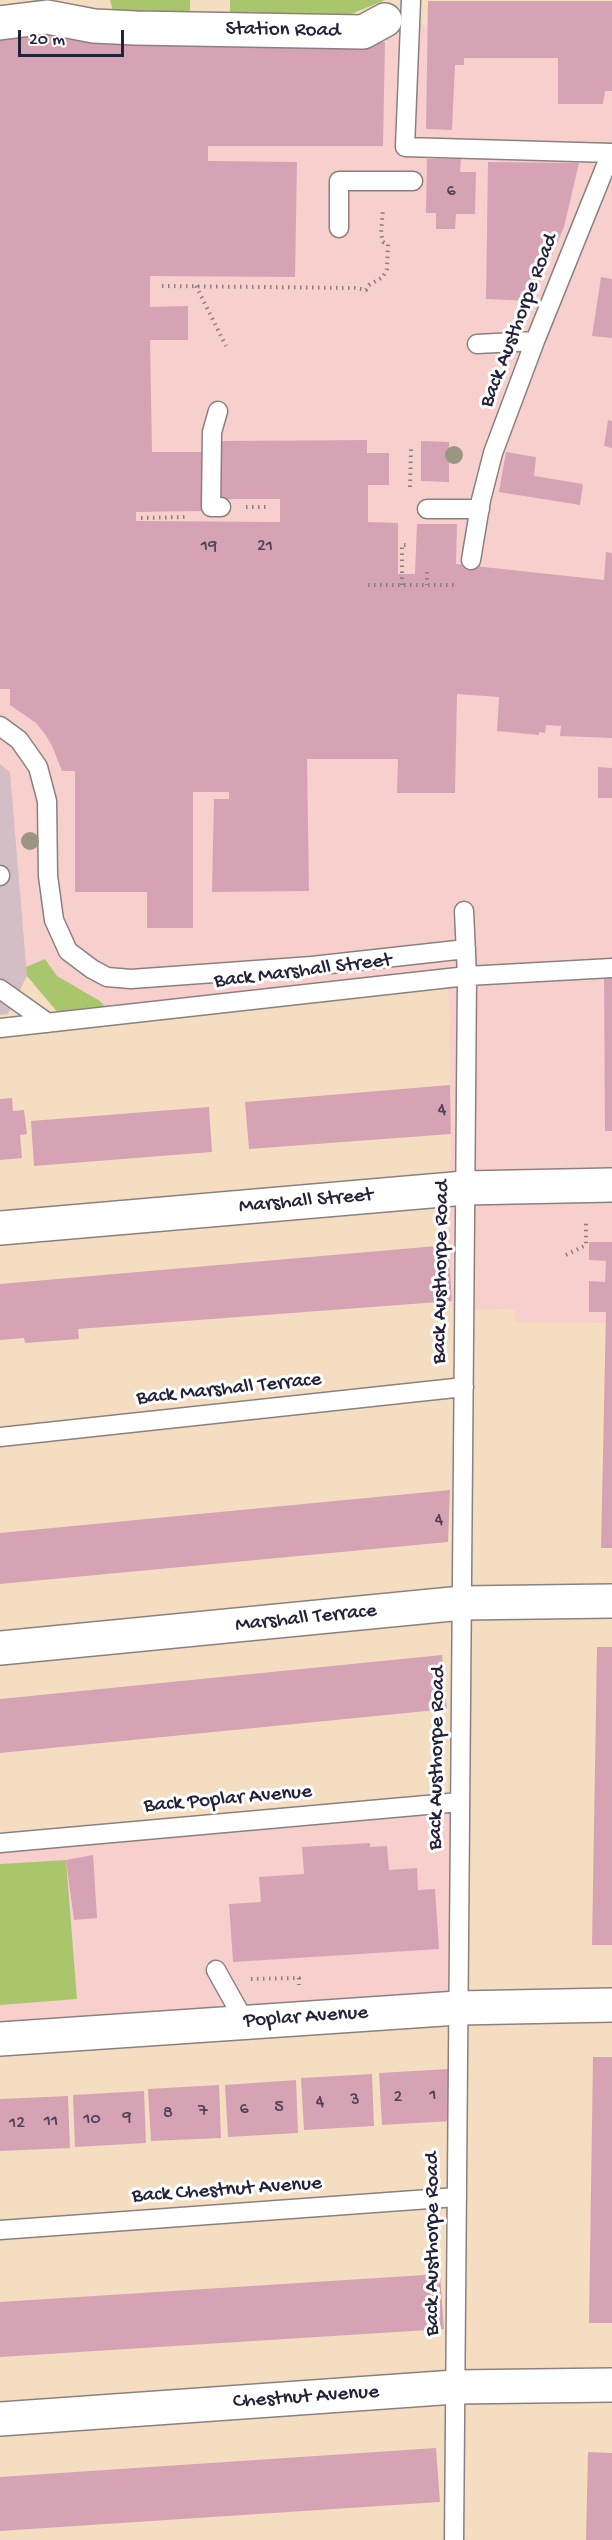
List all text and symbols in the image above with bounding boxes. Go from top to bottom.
street label: Station Road [225,17,341,45]
scale bar [21,18,128,56]
text: 20 m [29,30,65,51]
house number: 6 [446,181,456,203]
street label: Back Austhorpe Road [475,231,565,411]
house number: 19 [201,536,217,558]
house number: 21 [257,536,273,558]
street label: Back Marshall Street [213,949,393,995]
house number: 4 [438,1100,446,1122]
street label: Back Austhorpe Road [428,1180,456,1364]
street label: Marshall Street [238,1184,374,1220]
street label: Back Marshall Terrace [135,1368,323,1412]
house number: 4 [435,1510,443,1532]
street label: Marshall Terrace [234,1599,378,1639]
street label: Back Austhorpe Road [424,1666,452,1850]
street label: Back Poplar Avenue [143,1780,313,1820]
street label: Poplar Avenue [243,2001,369,2035]
house number: 1 [429,2085,437,2107]
house number: 2 [394,2087,402,2109]
house number: 3 [350,2090,360,2112]
house number: 4 [316,2092,324,2114]
house number: 5 [274,2097,284,2119]
house number: 6 [239,2099,249,2121]
house number: 7 [198,2101,208,2123]
house number: 8 [163,2103,173,2125]
house number: 9 [122,2107,132,2129]
house number: 10 [83,2109,101,2131]
house number: 11 [44,2111,58,2133]
house number: 12 [9,2113,25,2135]
street label: Back Austhorpe Road [421,2152,447,2336]
street label: Back Chestnut Avenue [131,2172,323,2210]
street label: Chestnut Avenue [232,2380,380,2416]

